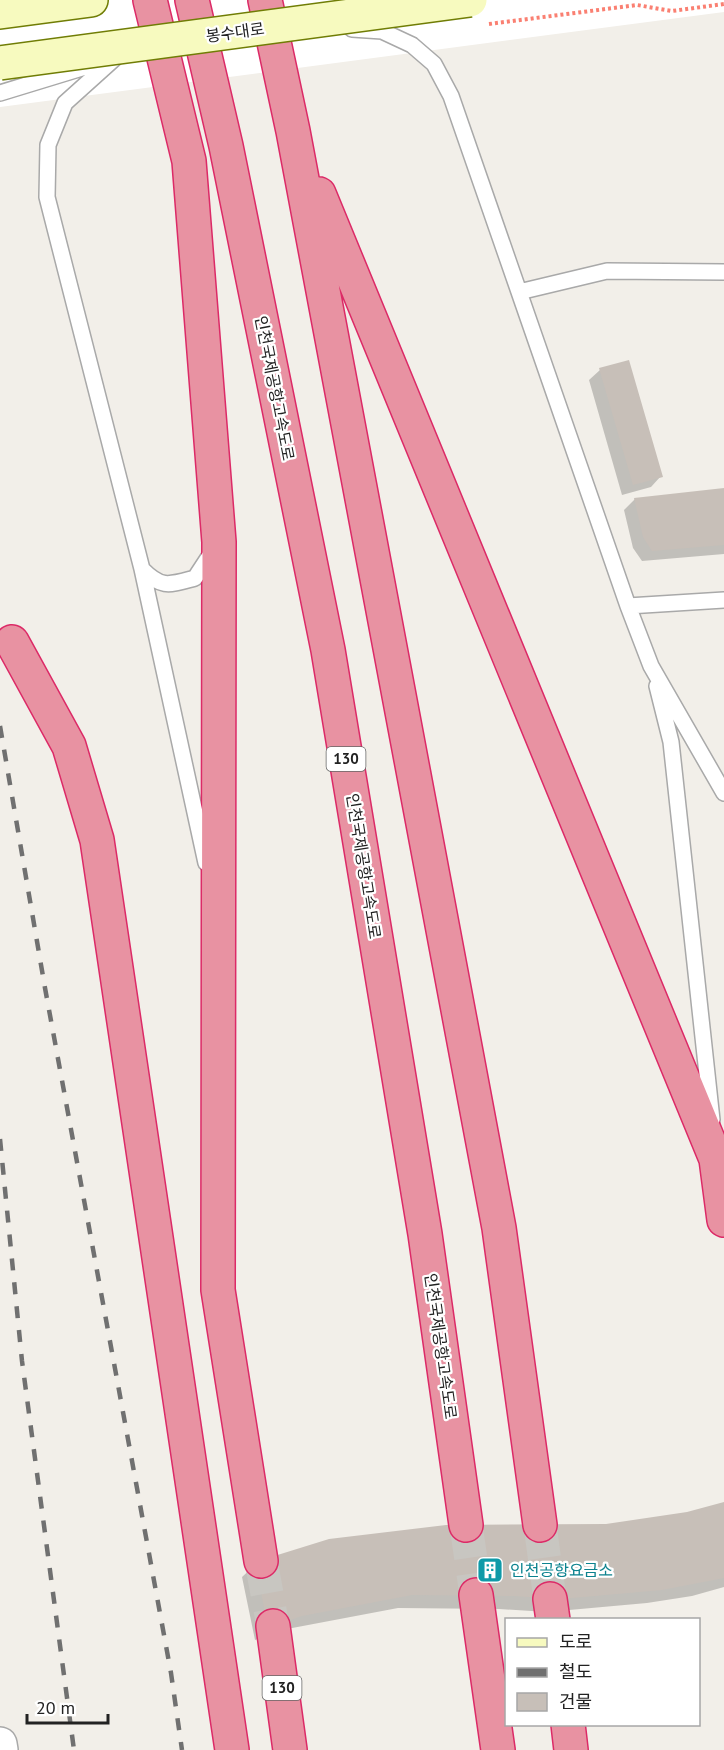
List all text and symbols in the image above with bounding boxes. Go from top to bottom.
street label: 봉수대로 [204,18,266,46]
street label: 인천국제공항고속도로 [251,314,299,462]
road number: 130 [326,747,366,771]
street label: 인천국제공항고속도로 [343,792,385,941]
street label: 인천국제공항고속도로 [421,1272,461,1421]
building icon: 인천공항요금소 [475,1555,505,1585]
place label: 인천공항요금소 [510,1560,613,1580]
legend [505,1618,700,1726]
text: 도로 [559,1630,592,1653]
text: 철도 [559,1660,592,1683]
road number: 130 [262,1676,302,1700]
scale bar [27,1687,108,1725]
text: 건물 [559,1690,592,1713]
text: 20 m [36,1696,75,1719]

